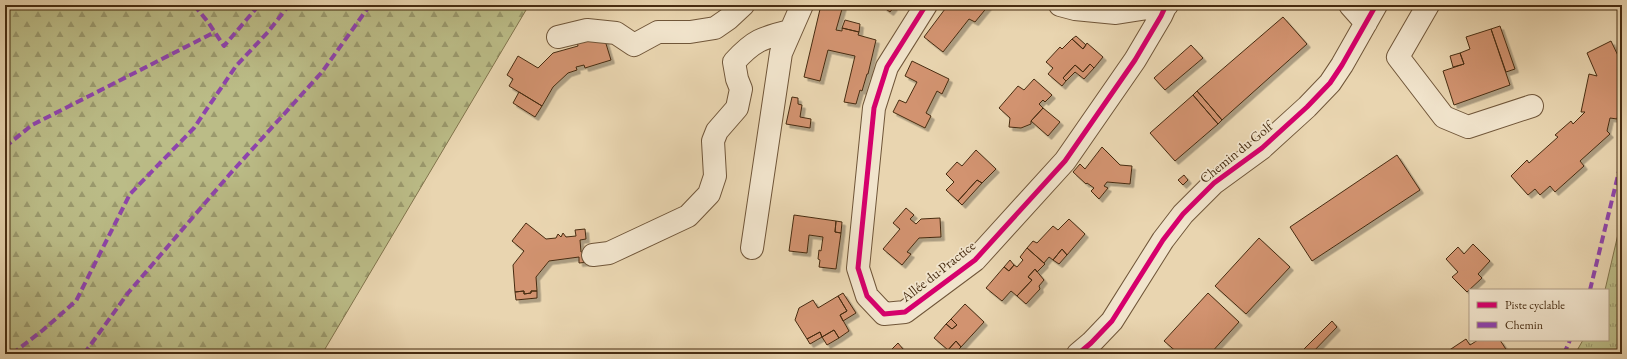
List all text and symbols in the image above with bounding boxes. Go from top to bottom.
street label: Chemin du Golf [1196,116,1277,187]
street label: Allée du Practice [896,236,979,306]
legend [1469,289,1609,341]
text: Piste cyclable [1505,297,1565,313]
text: Chemin [1505,317,1544,333]

